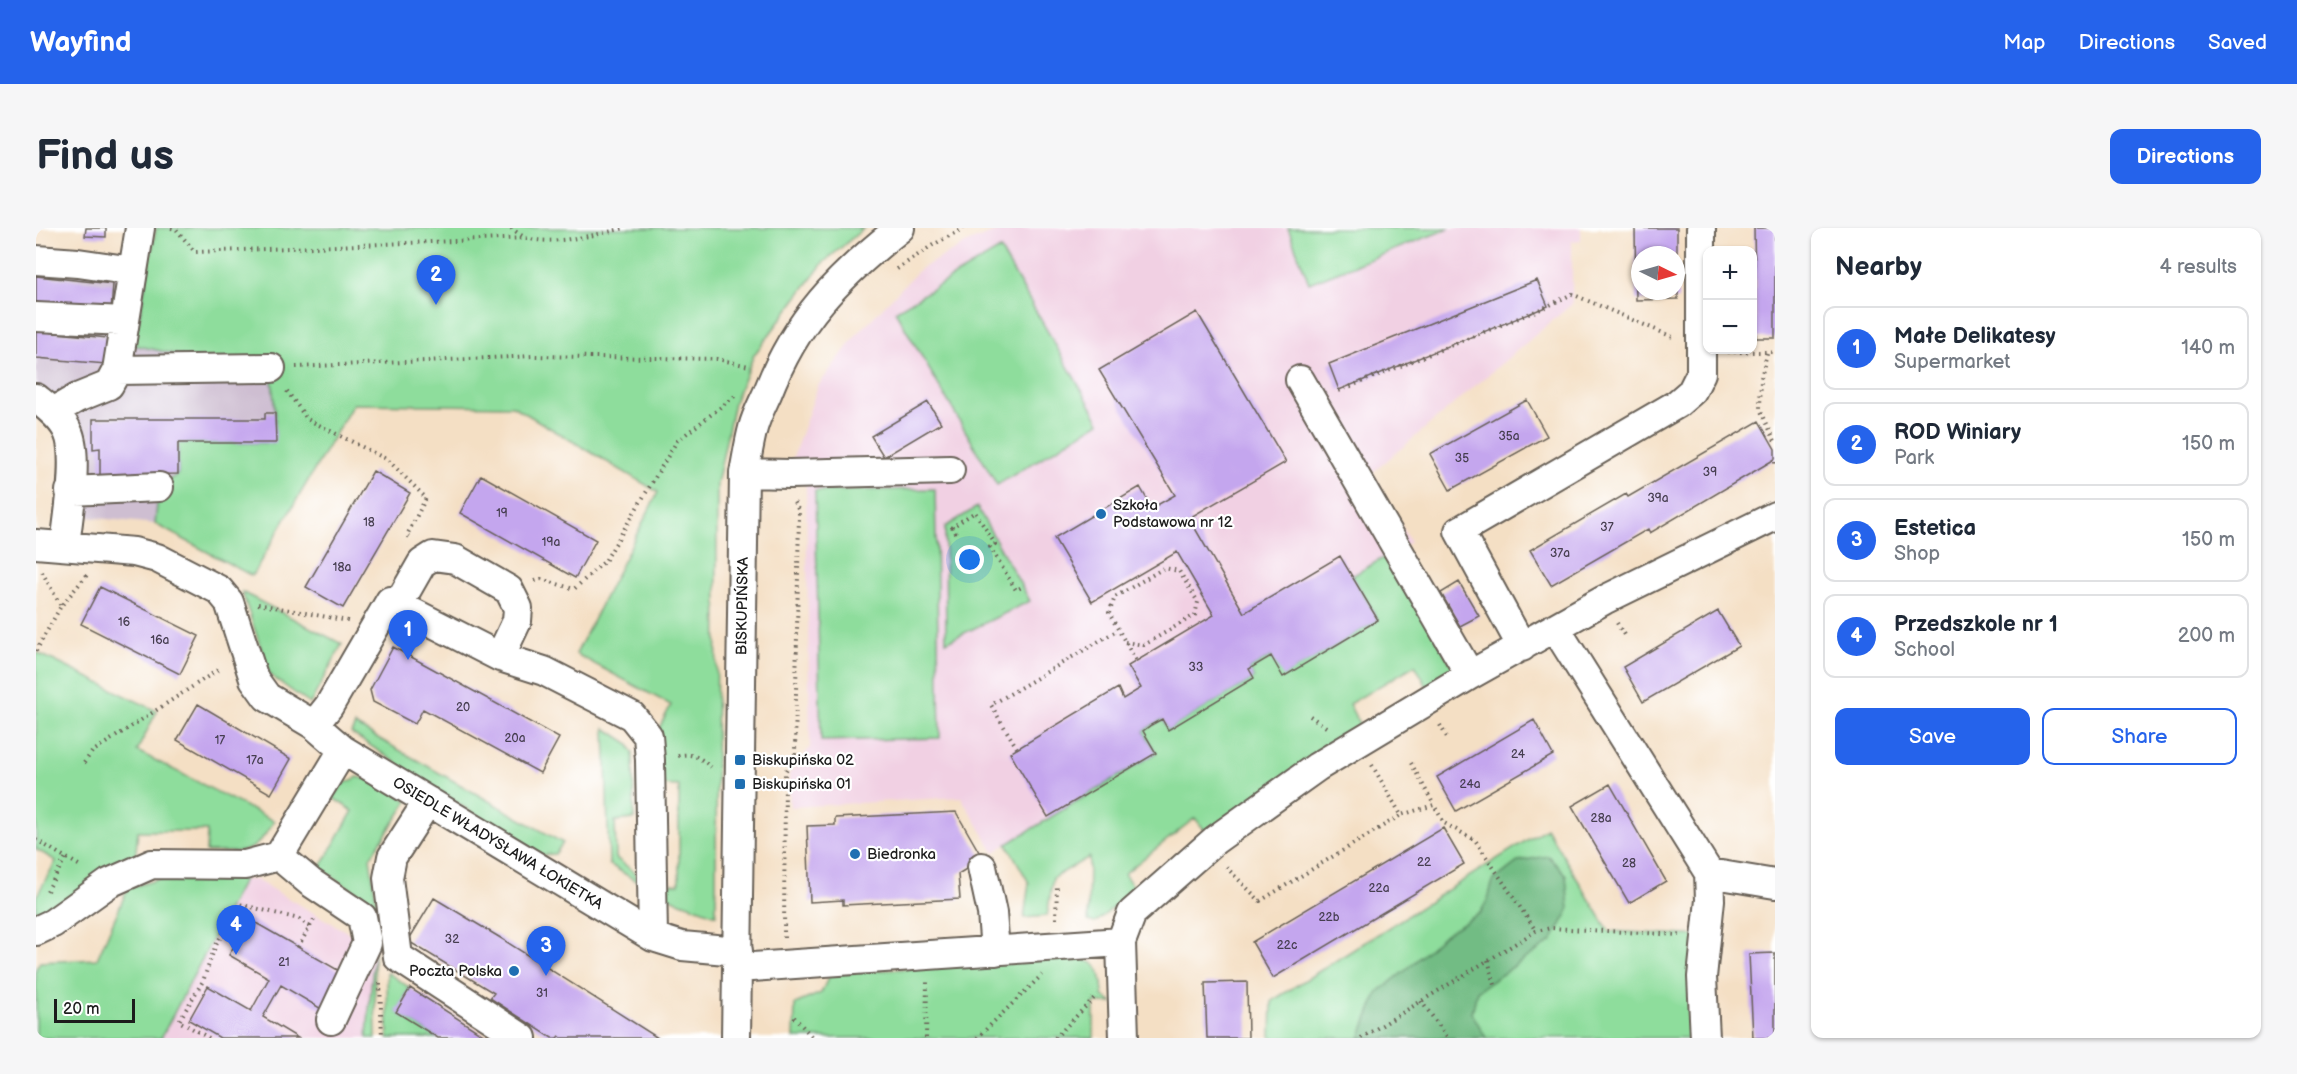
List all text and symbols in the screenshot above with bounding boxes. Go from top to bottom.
text: Wayfind [30,26,131,59]
text: Map [2003,30,2046,55]
text: Directions [2079,30,2175,55]
text: Saved [2208,30,2267,55]
button: Directions [2110,129,2261,184]
text: Find us [36,131,174,182]
north arrow [1631,246,1685,300]
map controls [1703,246,1757,354]
button: + [1703,246,1757,300]
text: Nearby [1835,252,1922,283]
text: 4 results [2159,255,2237,279]
pin: 2 [416,256,456,305]
button: − [1703,300,1757,354]
text: Małe Delikatesy [1894,323,2056,350]
text: 1 [1852,336,1861,360]
text: 140 m [2181,336,2235,360]
text: Supermarket [1894,350,2010,374]
text: ROD Winiary [1894,419,2021,446]
house number: 35a [1498,429,1520,444]
text: 2 [1851,432,1862,456]
text: 150 m [2182,432,2235,456]
text: Park [1894,446,1934,470]
house number: 35 [1455,451,1469,466]
house number: 39 [1703,465,1717,480]
house number: 39a [1647,491,1669,506]
place label: Szkoła Podstawowa nr 12 [1113,496,1233,532]
house number: 19 [496,506,508,521]
marker: Szkoła Podstawowa nr 12 [1094,507,1108,521]
house number: 18 [363,515,375,530]
text: Estetica [1894,515,1976,542]
house number: 37 [1600,520,1614,535]
text: 3 [1851,528,1862,552]
text: 150 m [2182,528,2235,552]
house number: 19a [542,535,560,550]
text: Shop [1894,542,1940,566]
your location [955,545,984,574]
house number: 37a [1550,546,1570,561]
street label: BISKUPIŃSKA [732,556,753,655]
house number: 18a [333,560,351,575]
pin: 1 [388,610,428,660]
text: Przedszkole nr 1 [1894,611,2058,638]
house number: 16 [118,615,130,630]
text: 4 [1851,624,1862,648]
text: 200 m [2178,624,2235,648]
house number: 16a [151,633,170,648]
text: School [1894,638,1955,662]
house number: 33 [1189,660,1203,675]
house number: 20 [456,700,470,715]
button: Save [1835,708,2030,765]
button: Share [2042,708,2237,765]
house number: 20a [505,731,526,746]
house number: 17 [215,733,225,748]
house number: 24 [1511,747,1526,762]
place label: Biskupińska 02 [752,751,854,770]
house number: 17a [246,753,264,768]
marker: Biskupińska 02 [733,753,747,767]
street label: OSIEDLE WŁADYSŁAWA ŁOKIETKA [389,773,607,914]
place label: Biskupińska 01 [752,775,851,794]
marker: Biskupińska 01 [733,777,747,791]
house number: 24a [1459,777,1481,792]
house number: 28a [1591,811,1612,826]
place label: Biedronka [867,845,936,864]
marker: Biedronka [848,847,862,861]
house number: 22 [1417,855,1431,870]
house number: 28 [1622,856,1636,871]
house number: 22a [1369,881,1390,896]
pin: 4 [216,906,256,955]
house number: 22b [1319,910,1340,925]
pin: 3 [526,926,566,976]
house number: 32 [445,932,459,947]
house number: 22c [1277,938,1297,953]
house number: 21 [278,955,290,970]
place label: Poczta Polska [409,962,502,981]
marker: Poczta Polska [507,964,521,978]
house number: 31 [536,986,548,1001]
scale bar [54,996,135,1024]
text: 20 m [63,1000,99,1019]

